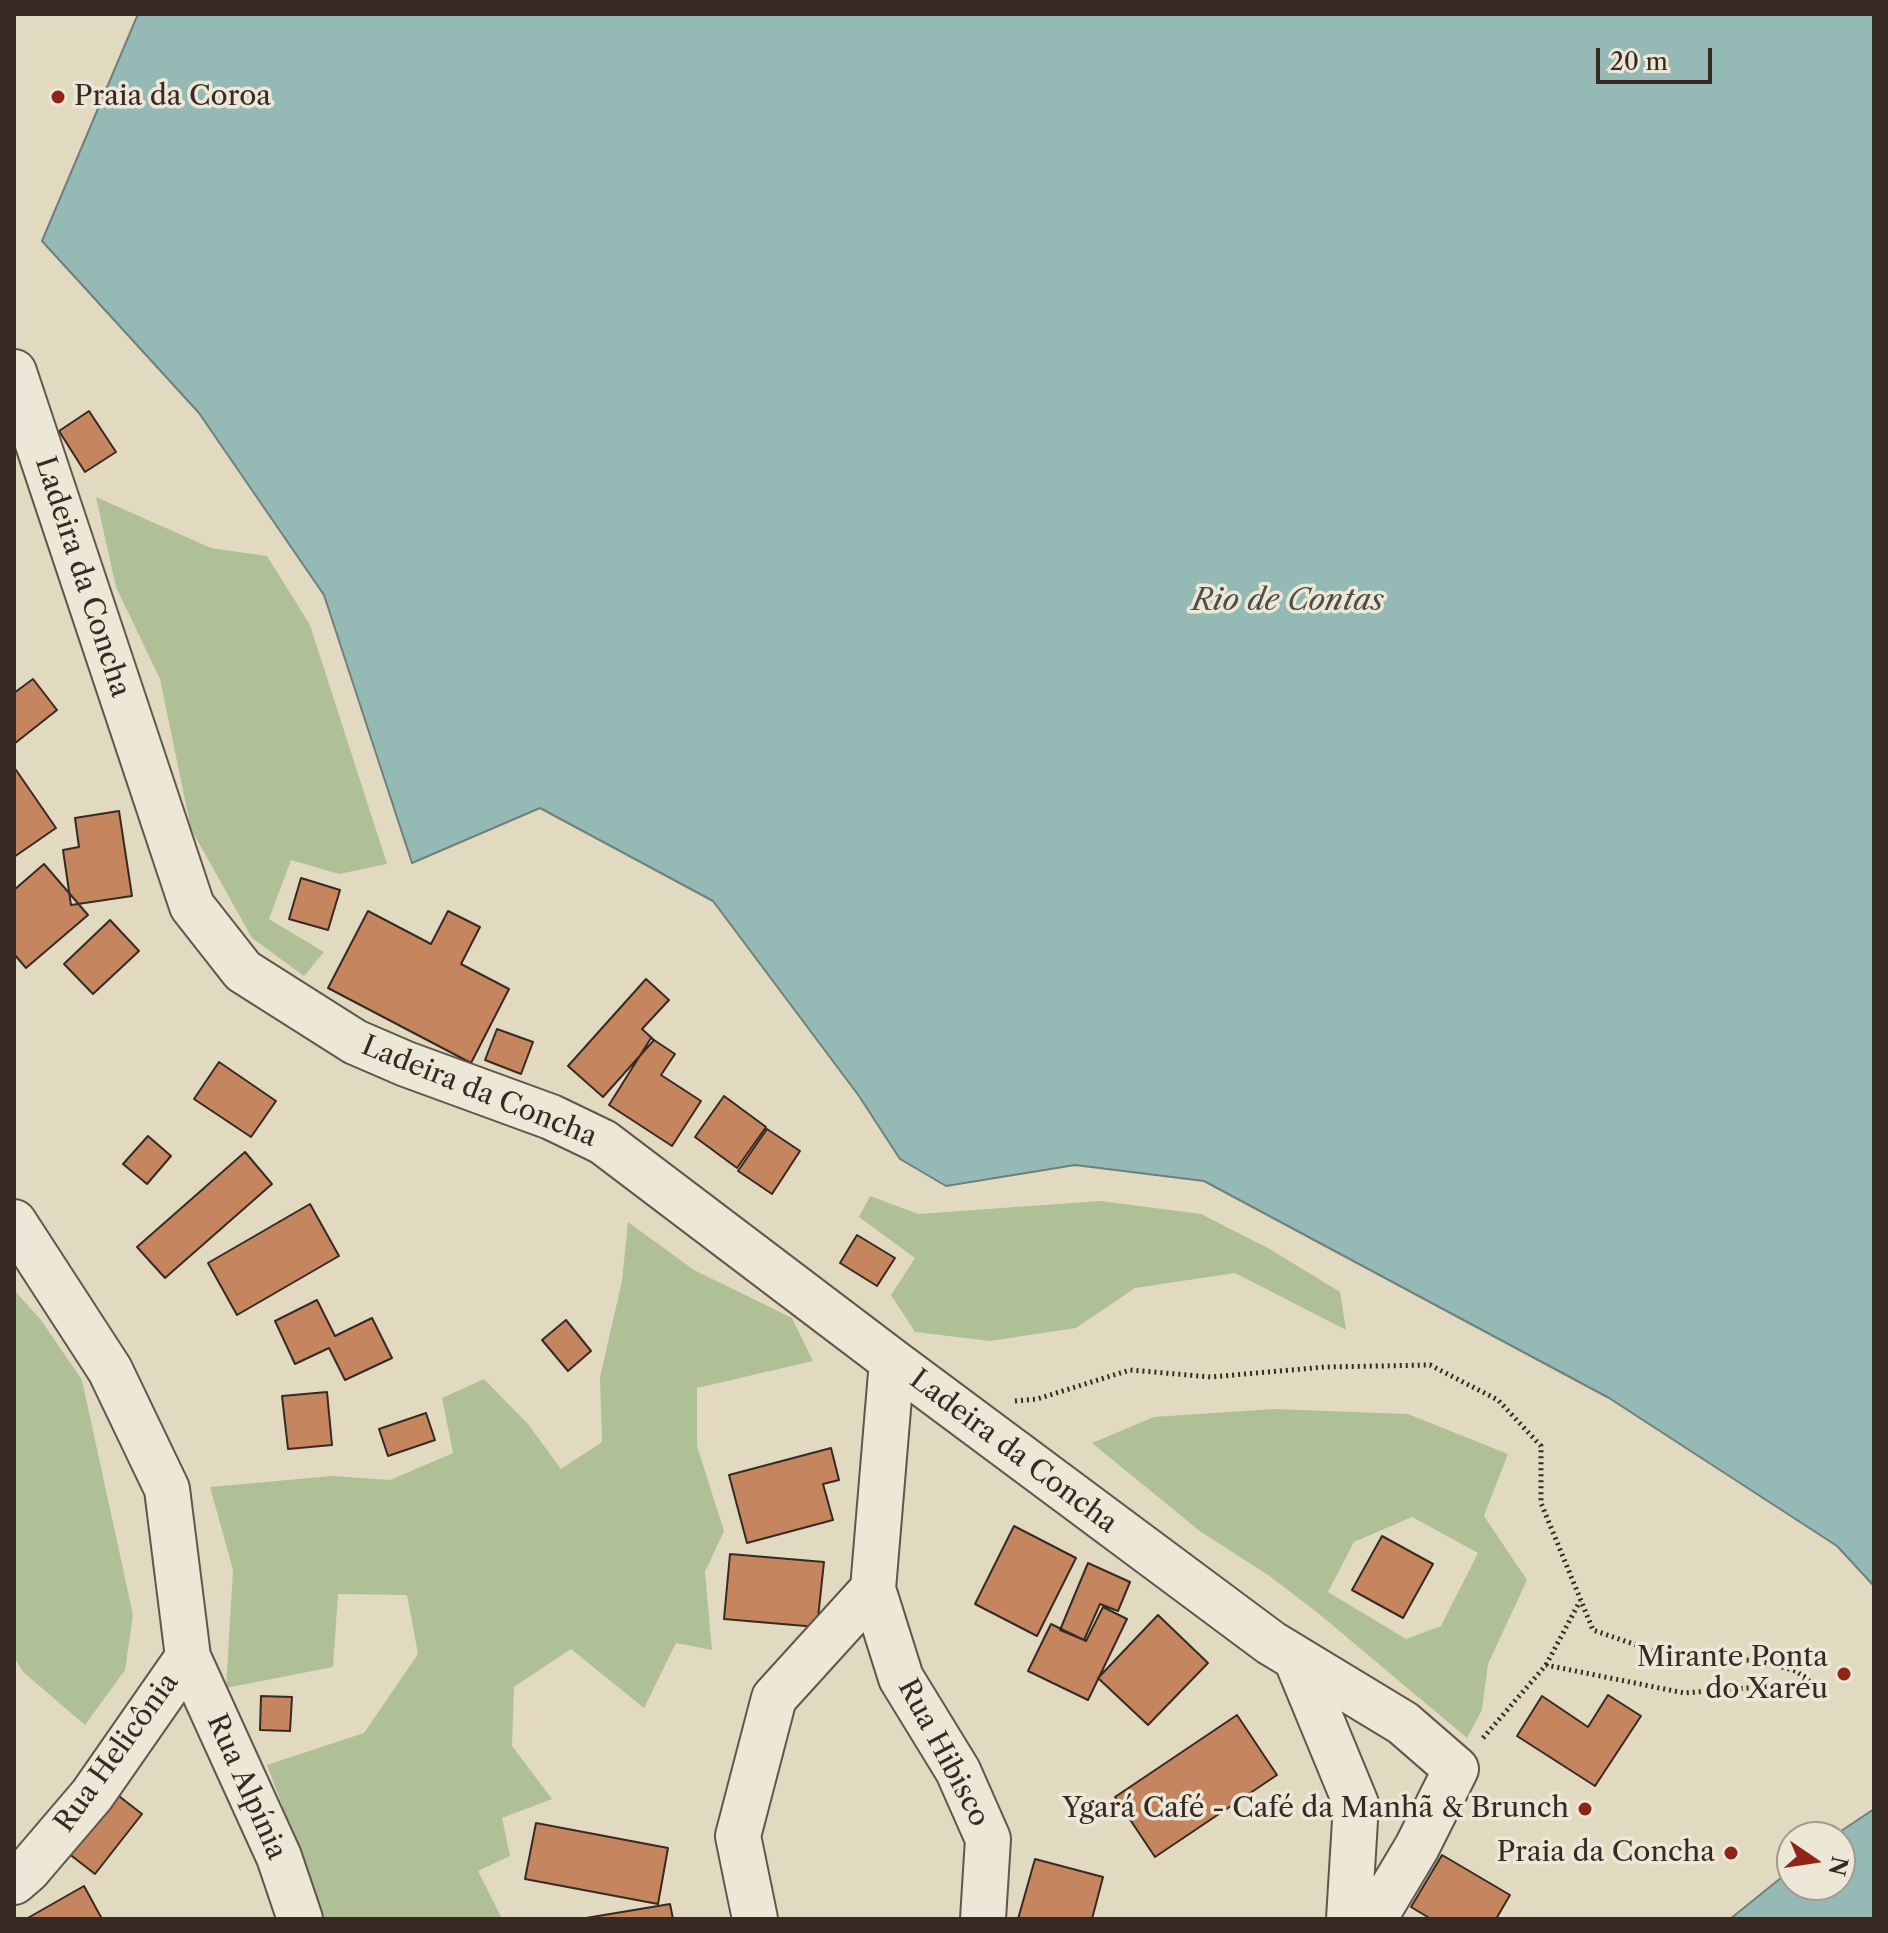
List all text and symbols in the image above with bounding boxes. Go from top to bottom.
scale bar [1600,32,1716,82]
text: 20 m [1610,47,1668,76]
place label: Praia da Coroa [74,80,271,114]
marker: Praia da Coroa [49,88,67,106]
street label: Ladeira da Concha [27,453,137,701]
water label: Rio de Contas [1192,583,1384,619]
street label: Ladeira da Concha [356,1029,602,1155]
street label: Ladeira da Concha [903,1363,1123,1541]
place label: Mirante Ponta do Xaréu [1637,1641,1828,1707]
marker: Mirante Ponta do Xaréu [1835,1665,1853,1683]
street label: Rua Helicônia [48,1667,186,1839]
street label: Rua Hibisco [890,1674,996,1832]
street label: Rua Alpínia [199,1709,293,1865]
place label: Ygará Café - Café da Manhã & Brunch [1062,1792,1569,1826]
marker: Ygará Café - Café da Manhã & Brunch [1576,1800,1594,1818]
north arrow [1776,1821,1856,1901]
place label: Praia da Concha [1497,1836,1715,1870]
marker: Praia da Concha [1722,1844,1740,1862]
text: N [1823,1854,1853,1878]

